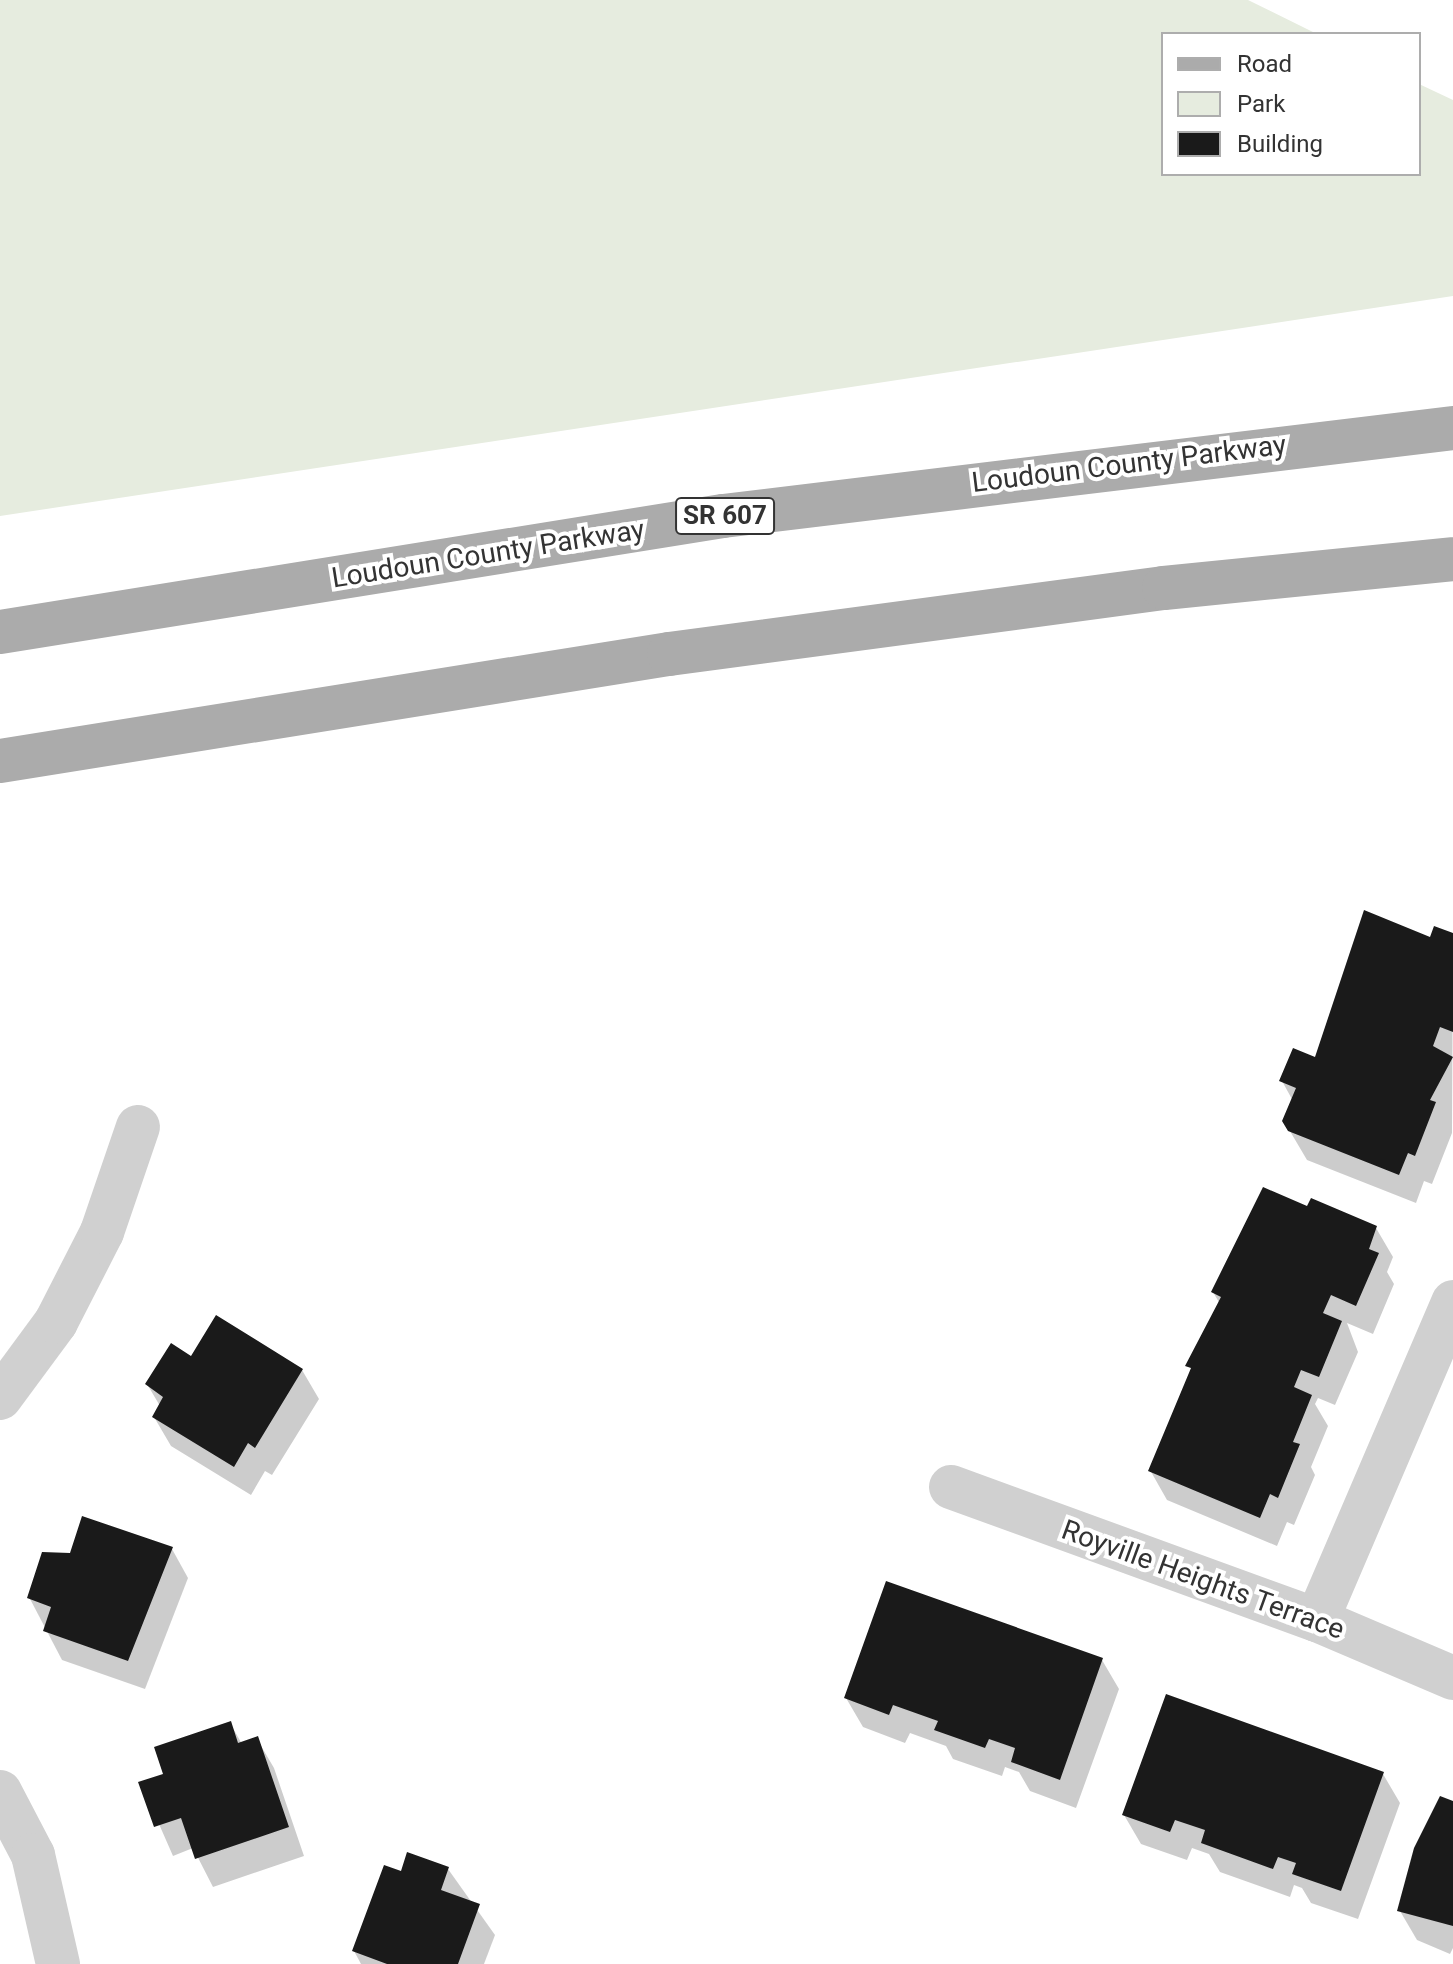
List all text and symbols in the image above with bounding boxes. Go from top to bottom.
legend [1161,32,1421,176]
text: Road [1237,50,1292,78]
text: Park [1237,90,1285,118]
text: Building [1237,130,1323,158]
street label: Loudoun County Parkway [970,428,1288,500]
road number: SR 607 [675,494,775,538]
street label: Loudoun County Parkway [329,513,647,595]
street label: Royville Heights Terrace [1057,1513,1349,1647]

